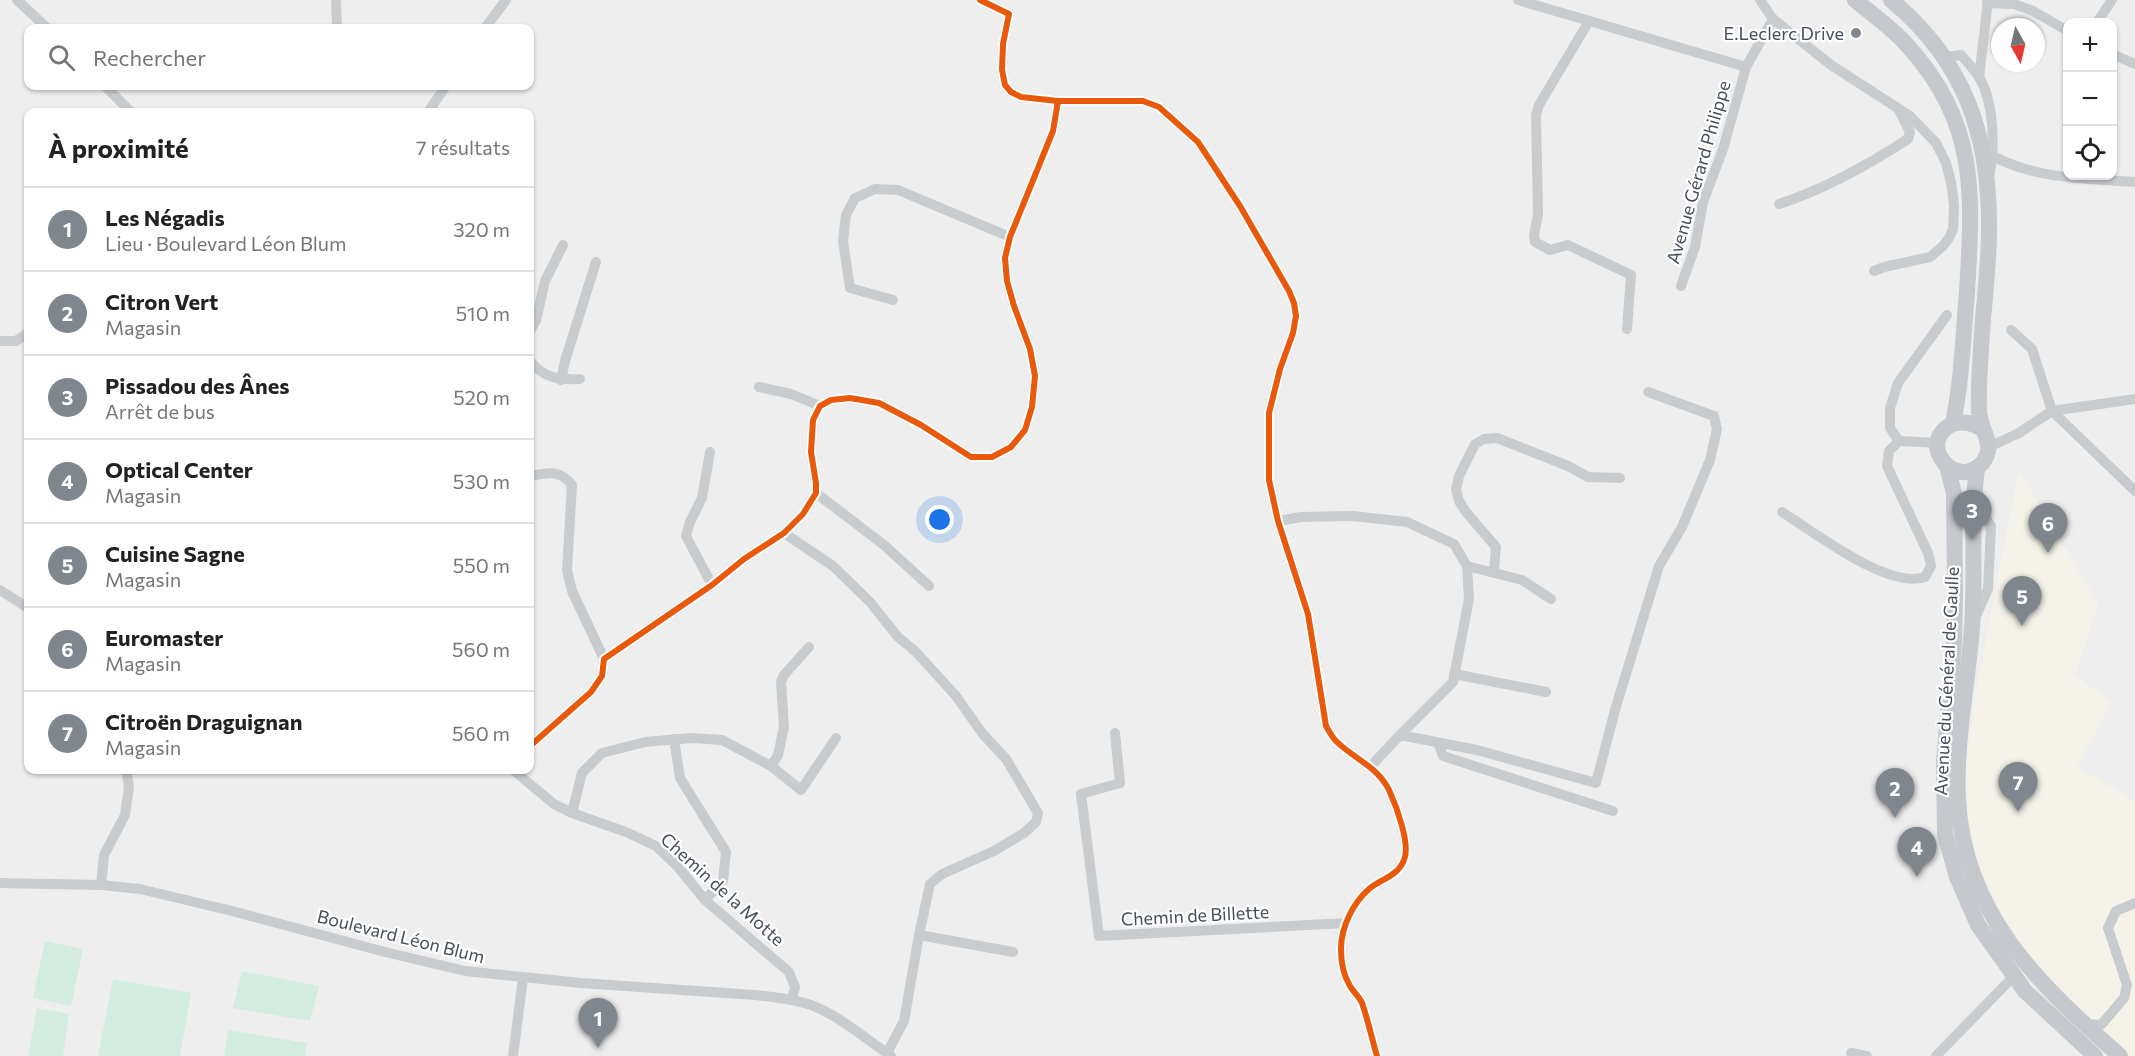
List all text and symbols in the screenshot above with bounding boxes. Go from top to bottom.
north arrow [1991,18,2045,72]
map controls [2063,18,2117,180]
button: + [2063,18,2117,72]
place label: E.Leclerc Drive [1724,22,1844,44]
search box [24,24,534,90]
marker: E.Leclerc Drive [1849,26,1863,40]
icon: search [45,41,78,74]
text: Rechercher [93,44,206,71]
button: − [2063,72,2117,126]
street label: Avenue Gérard Philippe [1661,78,1735,266]
button: locate [2063,126,2117,180]
text: À proximité [48,132,189,163]
text: 7 résultats [416,135,510,159]
text: Les Négadis [105,204,225,231]
text: 1 [63,217,72,241]
text: 320 m [453,217,510,241]
text: Lieu · Boulevard Léon Blum [105,231,347,255]
text: Citron Vert [105,288,218,315]
text: 2 [62,301,73,325]
text: 510 m [456,301,510,325]
text: Magasin [105,315,181,339]
text: Pissadou des Ânes [105,372,289,399]
text: 3 [62,385,73,409]
text: 520 m [453,385,510,409]
text: Arrêt de bus [105,399,215,423]
text: Optical Center [105,456,253,483]
text: 4 [61,469,74,493]
text: 530 m [453,469,510,493]
text: Magasin [105,483,181,507]
pin: 3 [1952,490,1992,540]
pin: 6 [2028,504,2068,553]
your location [925,505,954,534]
text: Cuisine Sagne [105,540,245,567]
text: 5 [62,553,73,577]
text: 550 m [453,553,510,577]
street label: Avenue du Général de Gaulle [1929,566,1963,796]
text: Magasin [105,567,181,591]
pin: 5 [2002,576,2042,626]
text: Euromaster [105,624,223,651]
text: 6 [61,637,74,661]
text: 560 m [452,637,510,661]
text: Magasin [105,651,181,675]
text: Citroën Draguignan [105,708,302,735]
text: 7 [62,721,73,745]
text: 560 m [452,721,510,745]
text: Magasin [105,735,181,759]
pin: 7 [1998,762,2038,812]
pin: 2 [1876,768,1914,818]
street label: Chemin de la Motte [657,828,789,950]
pin: 4 [1898,828,1936,877]
street label: Chemin de Billette [1120,900,1270,930]
street label: Boulevard Léon Blum [315,905,487,967]
pin: 1 [578,998,618,1048]

